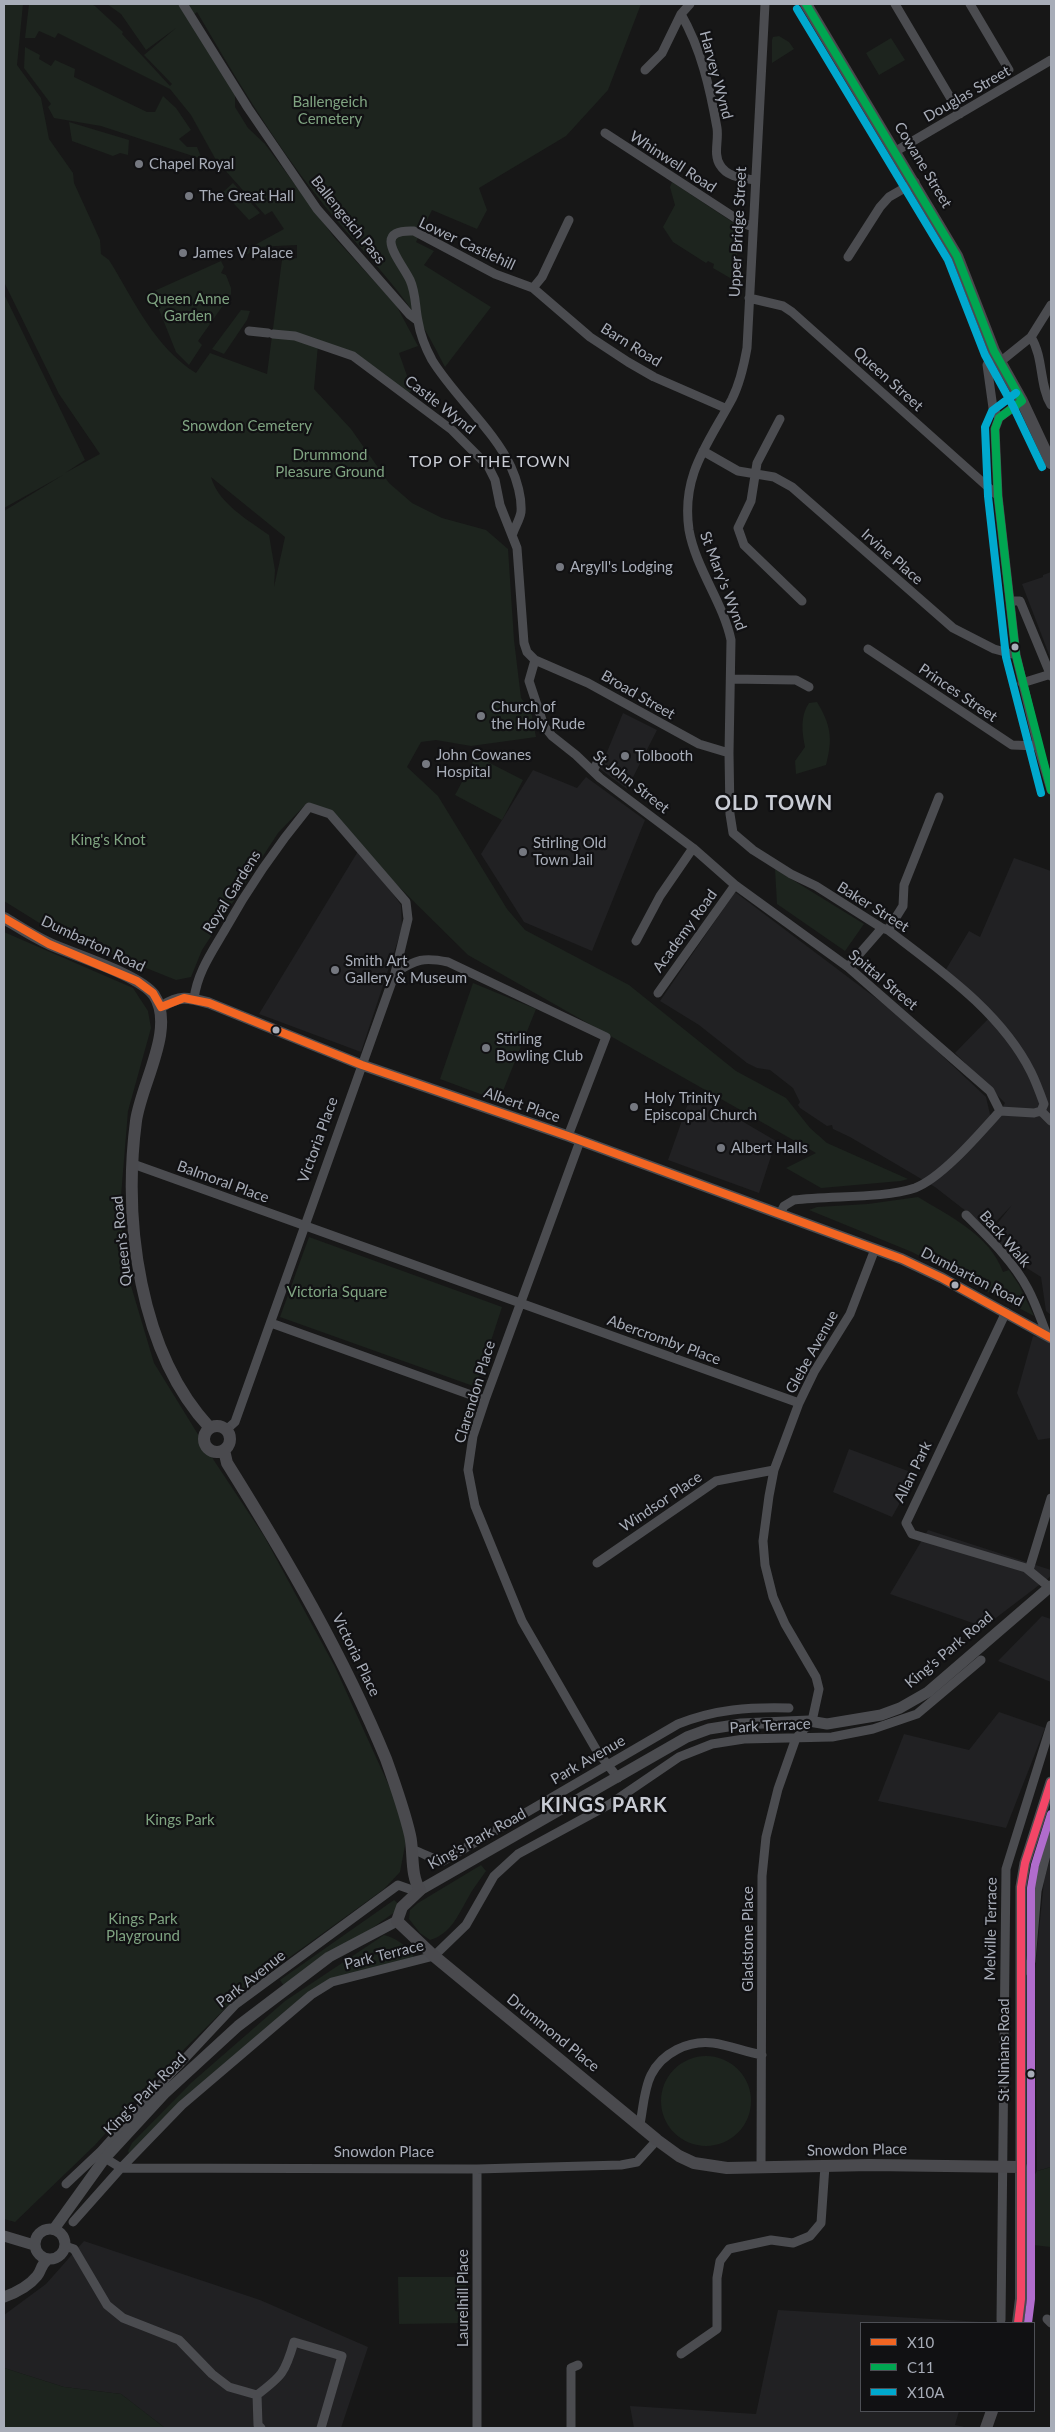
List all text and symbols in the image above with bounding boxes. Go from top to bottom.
street label: Harvey Wynd [696,29,736,121]
street label: Douglas Street [921,62,1013,126]
park label: Ballengeich Cemetery [292,93,368,128]
street label: Cowane Street [890,119,956,211]
street label: Whinwell Road [626,127,720,197]
place label: Chapel Royal [149,155,234,173]
marker: Chapel Royal [133,158,145,170]
street label: Upper Bridge Street [726,166,750,298]
street label: Ballengeich Pass [307,172,389,268]
place label: The Great Hall [199,187,294,205]
marker: The Great Hall [183,190,195,202]
street label: Lower Castlehill [416,214,518,274]
place label: James V Palace [193,244,293,262]
marker: James V Palace [177,247,189,259]
park label: Queen Anne Garden [146,290,230,325]
street label: Barn Road [597,319,665,371]
street label: Queen Street [849,343,927,415]
street label: Castle Wynd [401,372,479,438]
park label: Snowdon Cemetery [182,417,312,435]
park label: Drummond Pleasure Ground [275,446,385,481]
district label: TOP OF THE TOWN [407,452,573,472]
street label: Irvine Place [857,525,927,589]
street label: St Mary's Wynd [696,529,750,633]
place label: Argyll's Lodging [570,558,673,576]
marker: Argyll's Lodging [554,561,566,573]
unlabelled marker [1010,642,1020,652]
street label: Princes Street [915,660,1001,726]
street label: Broad Street [598,667,678,723]
place label: Church of the Holy Rude [491,698,585,733]
marker: Church of the Holy Rude [475,710,487,722]
place label: John Cowanes Hospital [436,746,531,781]
street label: St John Street [589,747,673,817]
place label: Tolbooth [635,747,693,765]
marker: Tolbooth [619,750,631,762]
marker: John Cowanes Hospital [420,758,432,770]
district label: OLD TOWN [714,792,834,816]
park label: King's Knot [70,831,146,849]
place label: Stirling Old Town Jail [533,834,606,869]
marker: Stirling Old Town Jail [517,846,529,858]
street label: Royal Gardens [199,847,265,937]
street label: Baker Street [834,878,912,936]
street label: Academy Road [649,886,721,976]
street label: Dumbarton Road [38,912,148,976]
street label: Spittal Street [845,946,921,1014]
place label: Smith Art Gallery & Museum [345,952,467,987]
marker: Smith Art Gallery & Museum [329,964,341,976]
unlabelled marker [271,1025,281,1035]
place label: Stirling Bowling Club [496,1030,583,1065]
marker: Stirling Bowling Club [480,1042,492,1054]
street label: Albert Place [481,1084,563,1126]
place label: Holy Trinity Episcopal Church [644,1089,757,1124]
street label: Victoria Place [294,1095,342,1185]
marker: Holy Trinity Episcopal Church [628,1101,640,1113]
place label: Albert Halls [731,1139,808,1157]
marker: Albert Halls [715,1142,727,1154]
street label: Balmoral Place [175,1157,271,1207]
street label: Queen's Road [108,1195,136,1287]
street label: Back Walk [976,1207,1034,1271]
street label: Dumbarton Road [918,1243,1026,1311]
unlabelled marker [950,1280,960,1290]
park label: Victoria Square [287,1283,387,1301]
street label: Glebe Avenue [782,1307,842,1397]
street label: Abercromby Place [605,1311,723,1369]
street label: Clarendon Place [451,1338,499,1446]
street label: Allan Park [890,1438,936,1506]
street label: Windsor Place [617,1468,705,1536]
street label: King's Park Road [901,1608,997,1692]
street label: Victoria Place [328,1611,384,1699]
street label: Park Terrace [729,1715,811,1737]
street label: Park Avenue [548,1732,628,1788]
district label: KINGS PARK [539,1794,669,1818]
street label: King's Park Road [425,1805,529,1873]
park label: Kings Park [145,1811,215,1829]
street label: Melville Terrace [981,1877,1001,1981]
street label: Gladstone Place [739,1886,757,1992]
park label: Kings Park Playground [106,1910,180,1945]
street label: Park Terrace [342,1936,426,1974]
street label: Park Avenue [213,1946,289,2012]
street label: Drummond Place [503,1990,603,2076]
street label: St Ninians Road [995,1998,1013,2102]
street label: King's Park Road [100,2049,190,2139]
unlabelled marker [1026,2069,1036,2079]
street label: Snowdon Place [807,2140,907,2160]
street label: Snowdon Place [334,2143,434,2161]
street label: Laurelhill Place [454,2249,472,2347]
legend [860,2322,1035,2412]
text: X10 [907,2333,934,2351]
text: C11 [907,2358,934,2376]
text: X10A [907,2383,944,2401]

